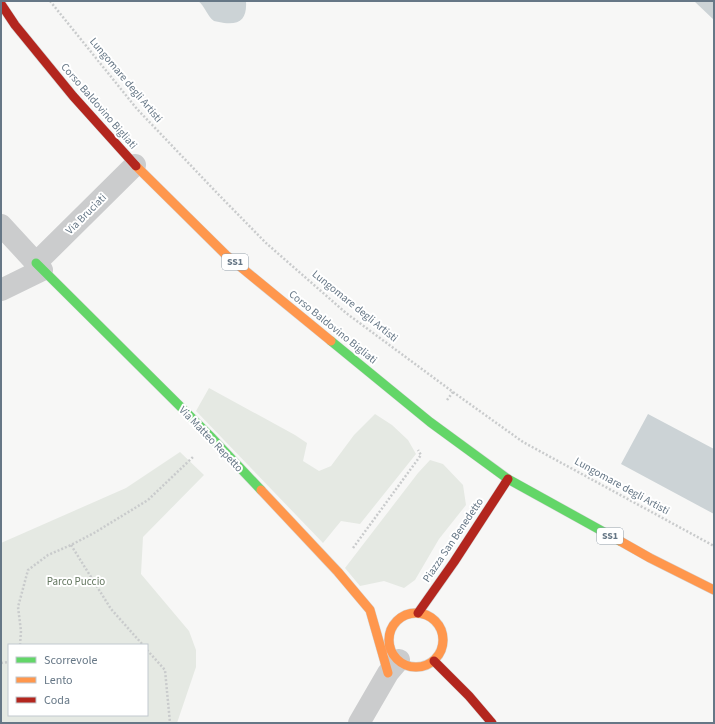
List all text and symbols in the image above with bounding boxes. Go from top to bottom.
street label: Lungomare degli Artisti [86,34,166,126]
street label: Corso Baldovino Bigliati [57,60,141,152]
street label: Via Bruciati [62,190,110,238]
road number: SS1 [222,254,248,270]
street label: Lungomare degli Artisti [309,267,401,345]
street label: Corso Baldovino Bigliati [286,287,380,367]
street label: Via Matteo Repetto [176,403,246,475]
street label: Lungomare degli Artisti [572,454,672,518]
street label: Piazza San Benedetto [419,495,487,585]
road number: SS1 [597,528,623,544]
park label: Parco Puccio [47,574,105,589]
legend [8,644,148,716]
text: Scorrevole [44,652,97,669]
text: Lento [44,672,73,689]
text: Coda [44,692,70,709]

